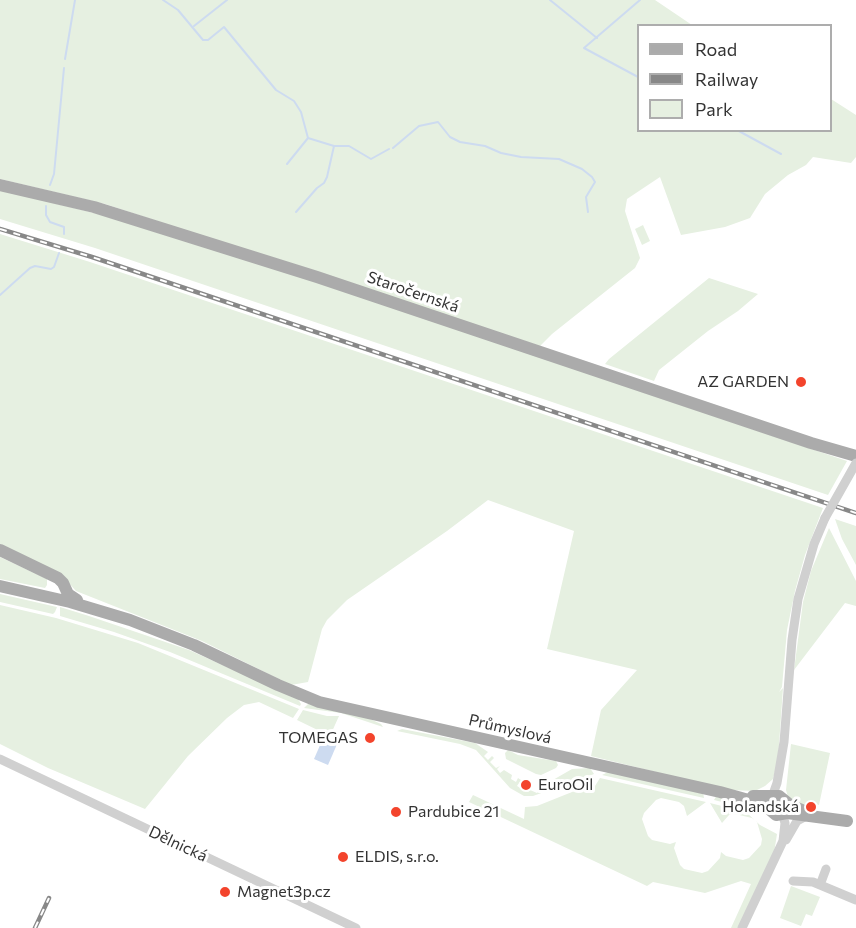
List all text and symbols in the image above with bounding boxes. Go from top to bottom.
legend [637,24,832,132]
text: Road [695,38,737,60]
text: Railway [695,68,758,90]
text: Park [695,98,733,120]
street label: Staročernská [364,267,462,317]
place label: AZ GARDEN [697,372,789,392]
marker: AZ GARDEN [794,375,808,389]
street label: Průmyslová [467,710,553,748]
place label: TOMEGAS [279,728,358,748]
marker: TOMEGAS [363,731,377,745]
place label: EuroOil [538,775,593,795]
marker: EuroOil [519,778,533,792]
place label: Holandská [722,797,799,817]
marker: Holandská [804,800,818,814]
place label: Pardubice 21 [408,802,499,822]
marker: Pardubice 21 [389,805,403,819]
street label: Dělnická [146,822,210,866]
place label: ELDIS, s.r.o. [355,847,439,867]
marker: ELDIS, s.r.o. [336,850,350,864]
place label: Magnet3p.cz [237,882,331,902]
marker: Magnet3p.cz [218,885,232,899]

